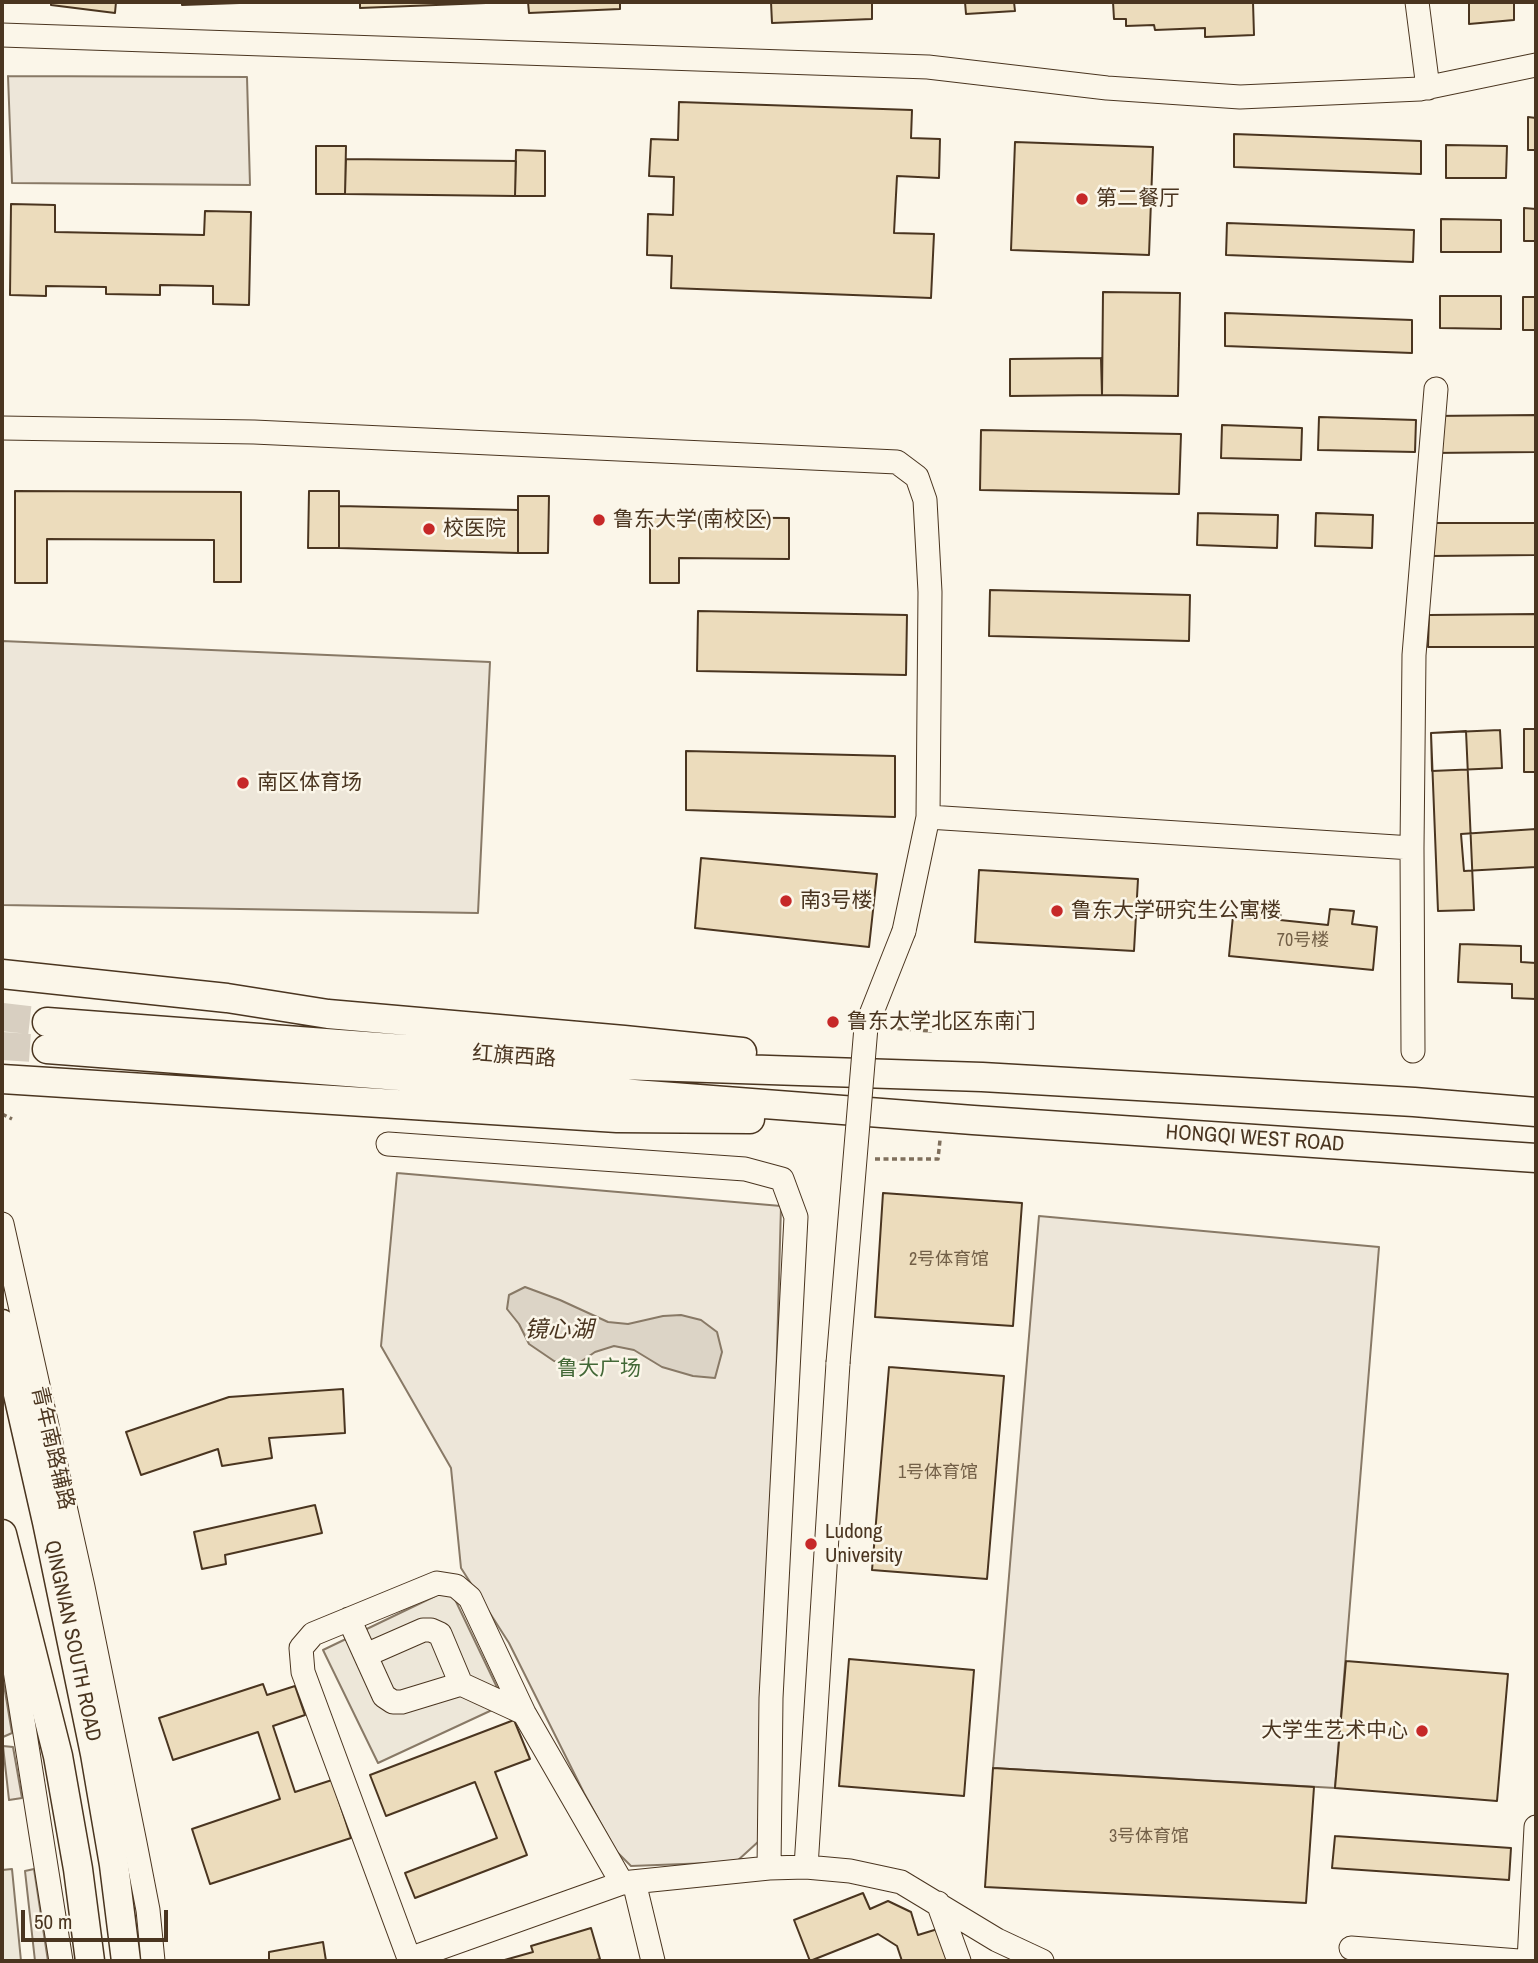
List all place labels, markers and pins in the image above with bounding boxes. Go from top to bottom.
place label: 第二餐厅 [1096,186,1180,212]
marker: 第二餐厅 [1074,191,1090,207]
place label: 鲁东大学(南校区) [613,507,771,533]
marker: 鲁东大学(南校区) [591,512,607,528]
place label: 校医院 [443,516,506,542]
marker: 校医院 [421,521,437,537]
place label: 南区体育场 [257,770,362,796]
marker: 南区体育场 [235,775,251,791]
place label: 南3号楼 [800,888,873,914]
marker: 南3号楼 [778,893,794,909]
place label: 鲁东大学研究生公寓楼 [1071,898,1281,924]
marker: 鲁东大学研究生公寓楼 [1049,903,1065,919]
place label: 鲁东大学北区东南门 [847,1009,1036,1035]
marker: 鲁东大学北区东南门 [825,1014,841,1030]
place label: Ludong University [825,1519,903,1569]
marker: Ludong University [803,1536,819,1552]
place label: 大学生艺术中心 [1261,1718,1408,1744]
marker: 大学生艺术中心 [1414,1723,1430,1739]

